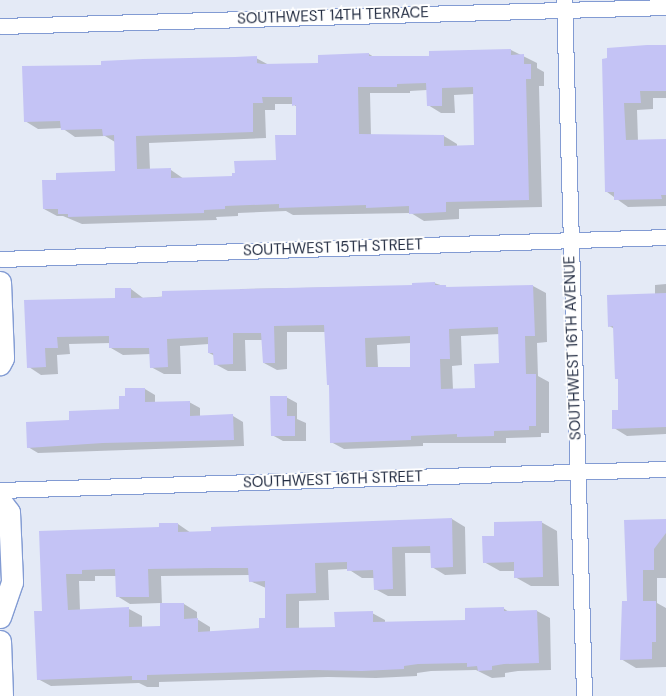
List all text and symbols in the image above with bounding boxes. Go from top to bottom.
street label: SOUTHWEST 14TH TERRACE [237,4,429,28]
street label: SOUTHWEST 15TH STREET [243,236,423,260]
street label: SOUTHWEST 16TH AVENUE [561,255,585,441]
street label: SOUTHWEST 16TH STREET [243,468,423,492]

